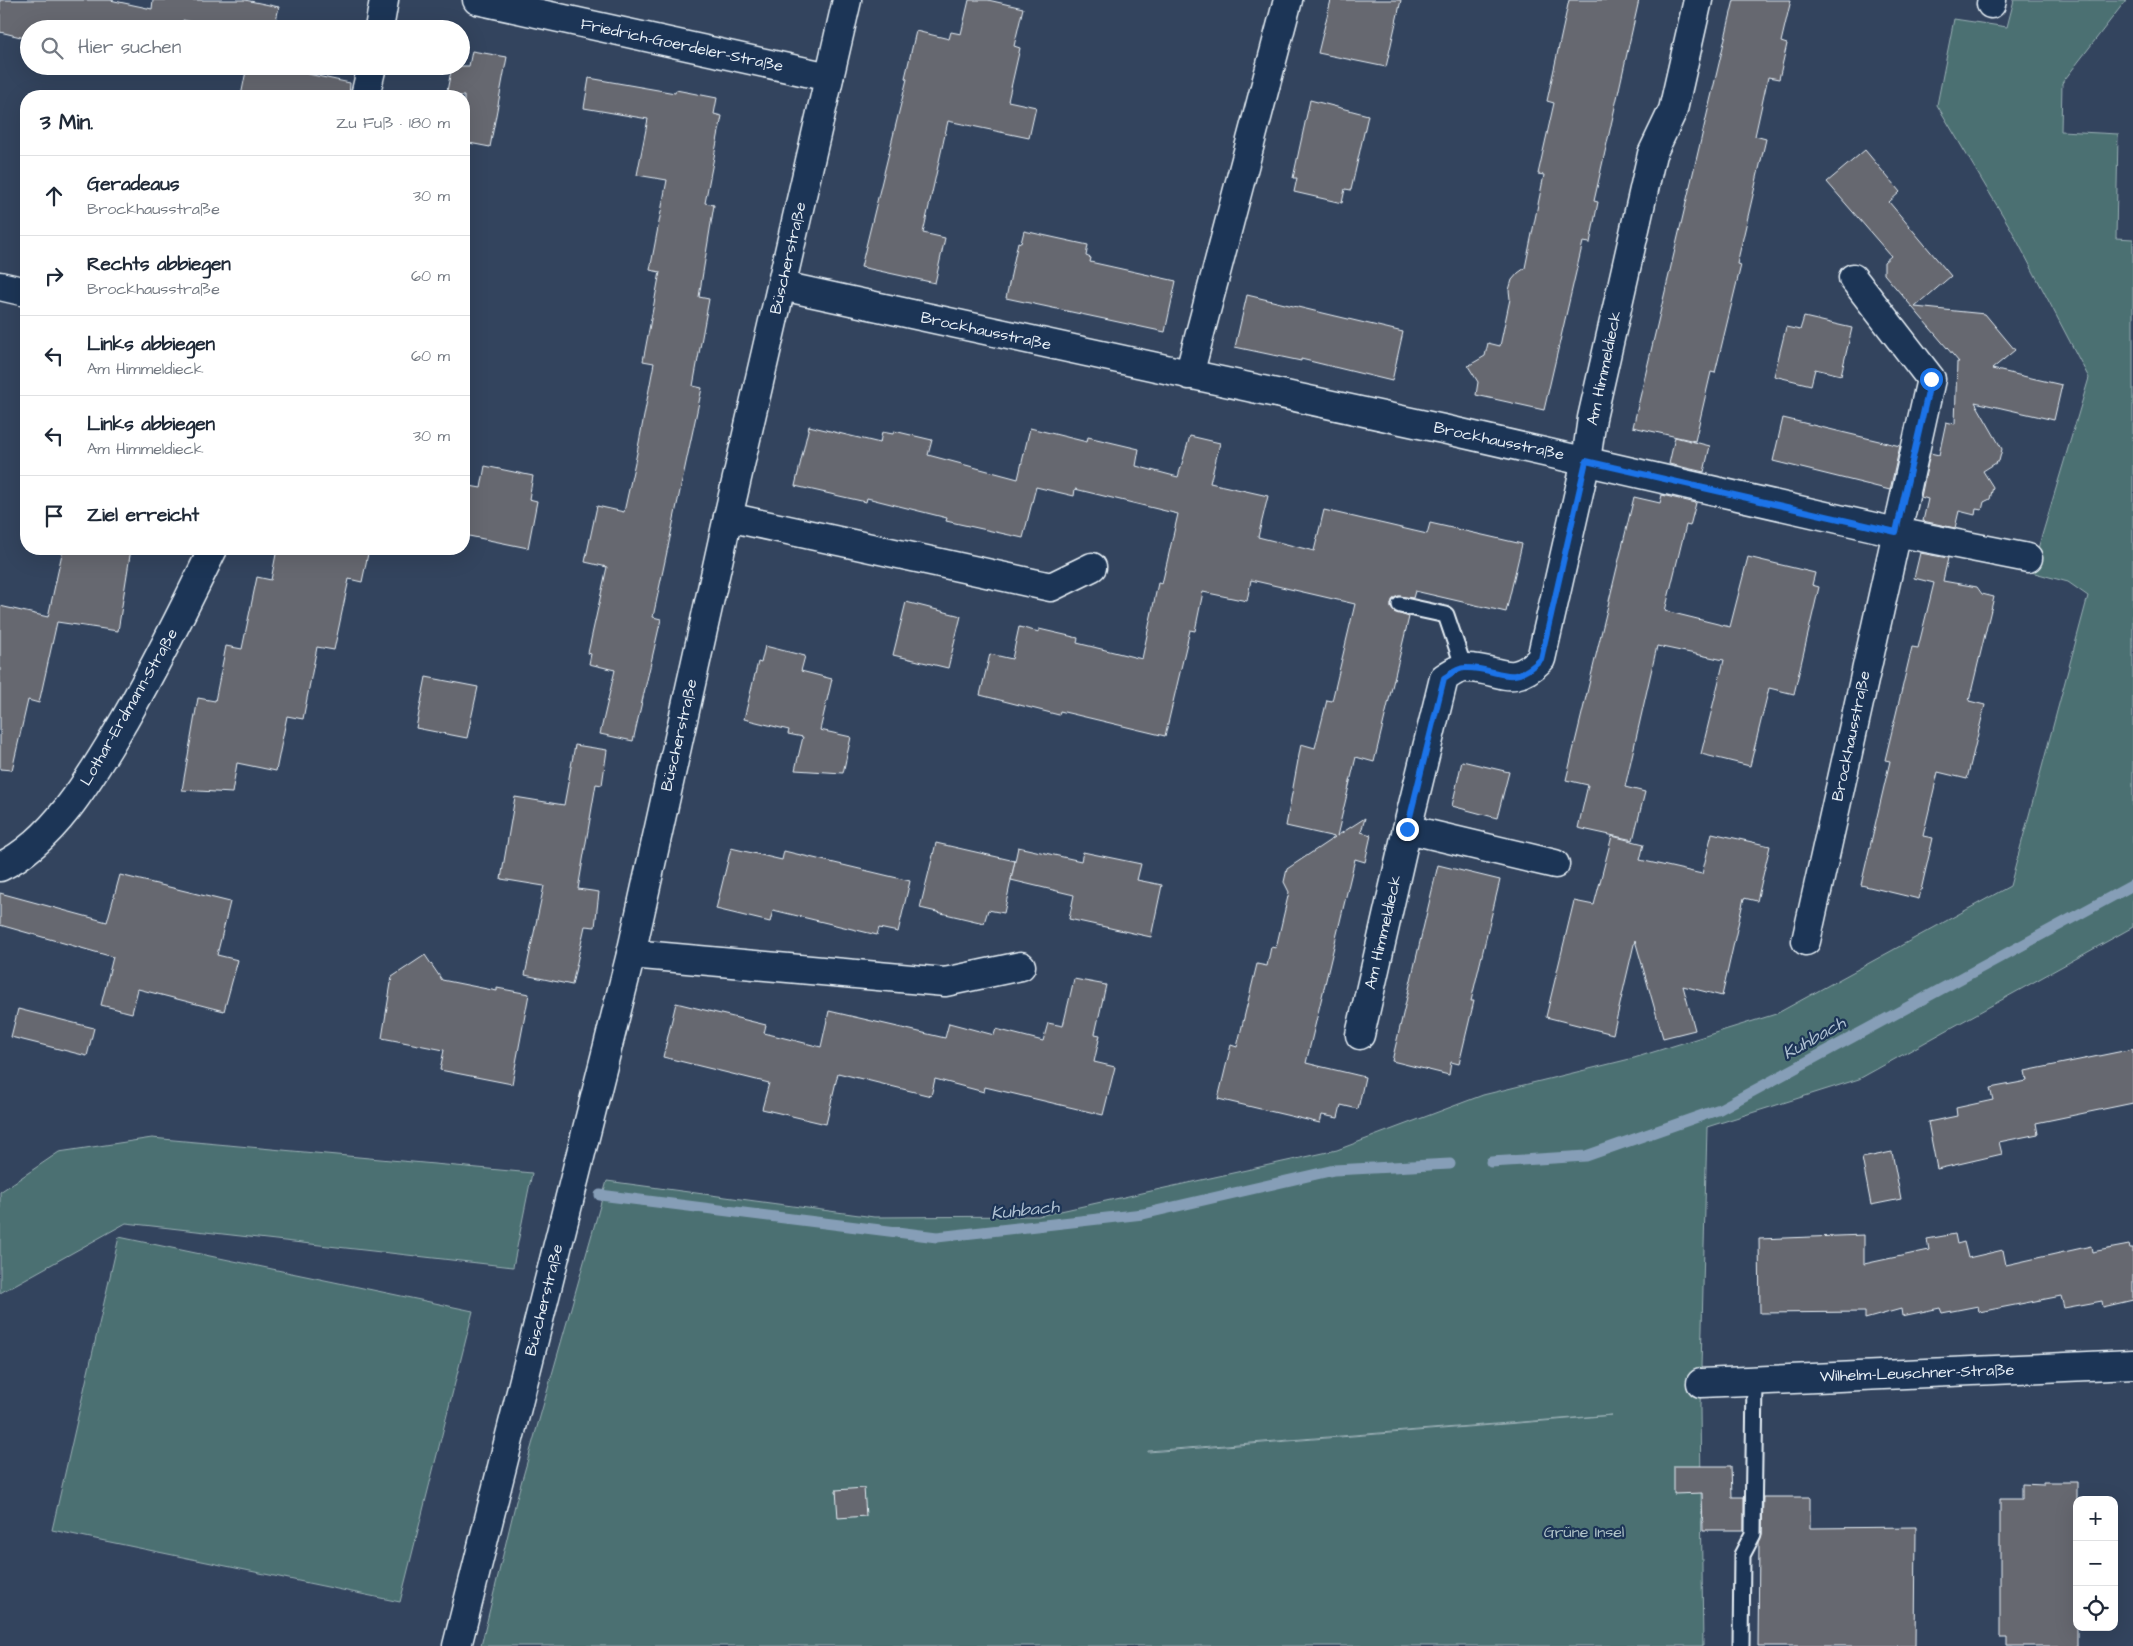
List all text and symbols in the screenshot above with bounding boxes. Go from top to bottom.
street label: Friedrich-Goerdeler-Straße [579,13,786,77]
search box [20,20,470,75]
icon: search [38,34,66,62]
text: Hier suchen [78,34,181,61]
text: 3 Min. [40,108,93,137]
text: Zu Fuß · 180 m [336,112,450,134]
text: Geradeaus [87,171,179,198]
icon: ahead [40,182,68,210]
text: 30 m [413,185,450,207]
text: Brockhausstraße [87,198,220,220]
street label: Büscherstraße [764,199,812,316]
text: Rechts abbiegen [87,251,231,278]
icon: right [40,262,68,290]
text: 60 m [411,265,450,287]
text: Brockhausstraße [87,278,220,300]
street label: Brockhausstraße [919,306,1054,356]
street label: Am Himmeldieck [1581,309,1627,427]
text: Links abbiegen [87,331,215,358]
icon: left [40,342,68,370]
text: 60 m [411,345,450,367]
text: Am Himmeldieck [87,358,204,380]
route start [1920,368,1943,391]
text: Links abbiegen [87,411,215,438]
street label: Brockhausstraße [1432,416,1567,466]
icon: left [40,422,68,450]
text: 30 m [413,425,450,447]
text: Am Himmeldieck [87,438,204,460]
icon: arrive [40,502,68,530]
text: Ziel erreicht [87,502,199,529]
street label: Lothar-Erdmann-Straße [75,624,183,790]
street label: Brockhausstraße [1826,668,1876,803]
street label: Büscherstraße [655,676,703,793]
route end [1396,818,1419,841]
street label: Am Himmeldieck [1359,873,1407,991]
water label: Kuhbach [1778,1010,1851,1066]
water label: Kuhbach [990,1194,1061,1226]
street label: Büscherstraße [519,1241,569,1358]
street label: Wilhelm-Leuschner-Straße [1819,1359,2015,1387]
map controls [2073,1496,2118,1631]
button: + [2073,1496,2118,1541]
park label: Grüne Insel [1544,1521,1624,1543]
button: − [2073,1541,2118,1586]
button: locate [2073,1586,2118,1631]

